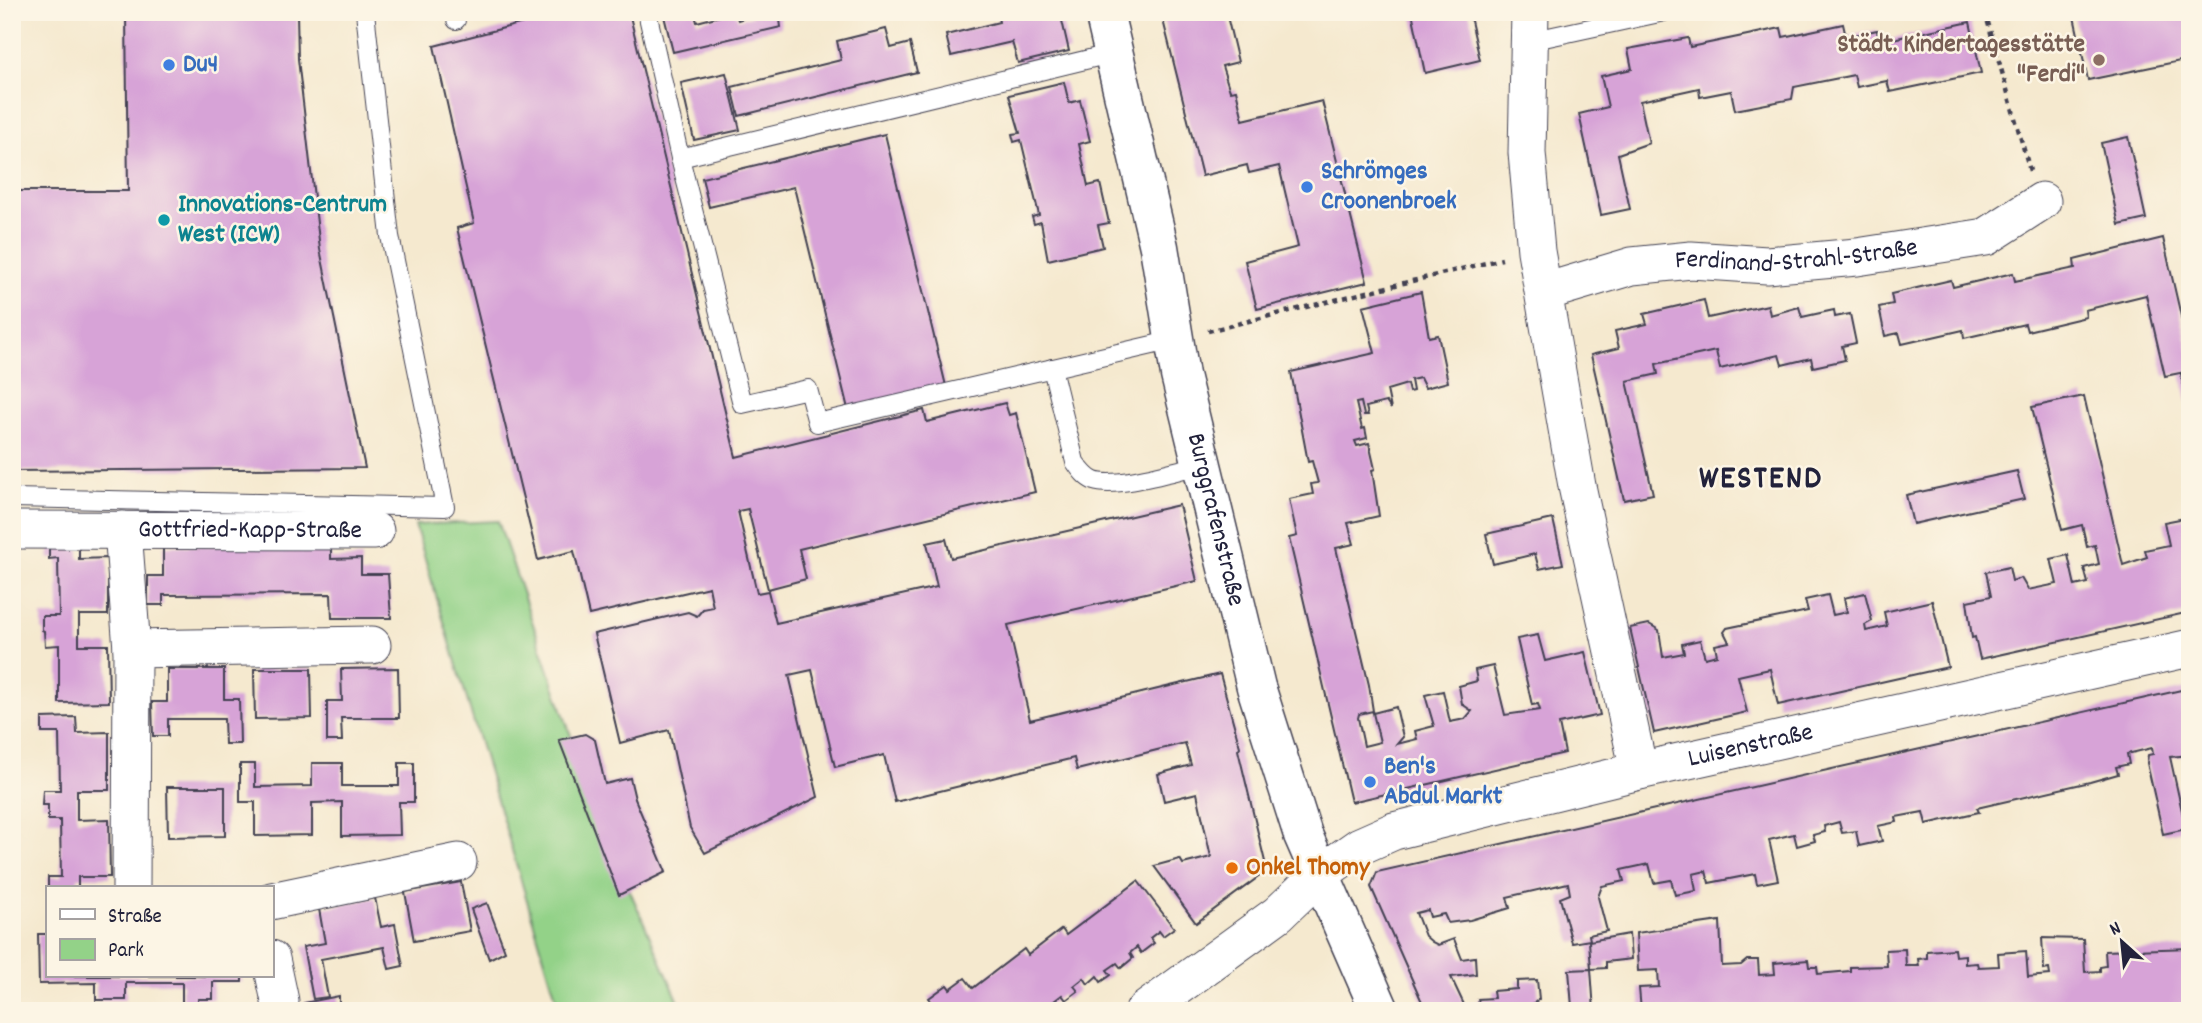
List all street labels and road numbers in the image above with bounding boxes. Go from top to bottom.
street label: Ferdinand-Strahl-Straße [1673,229,1920,284]
street label: Burggrafenstraße [1176,429,1254,610]
street label: Gottfried-Kapp-Straße [138,512,362,549]
street label: Luisenstraße [1684,714,1817,778]

